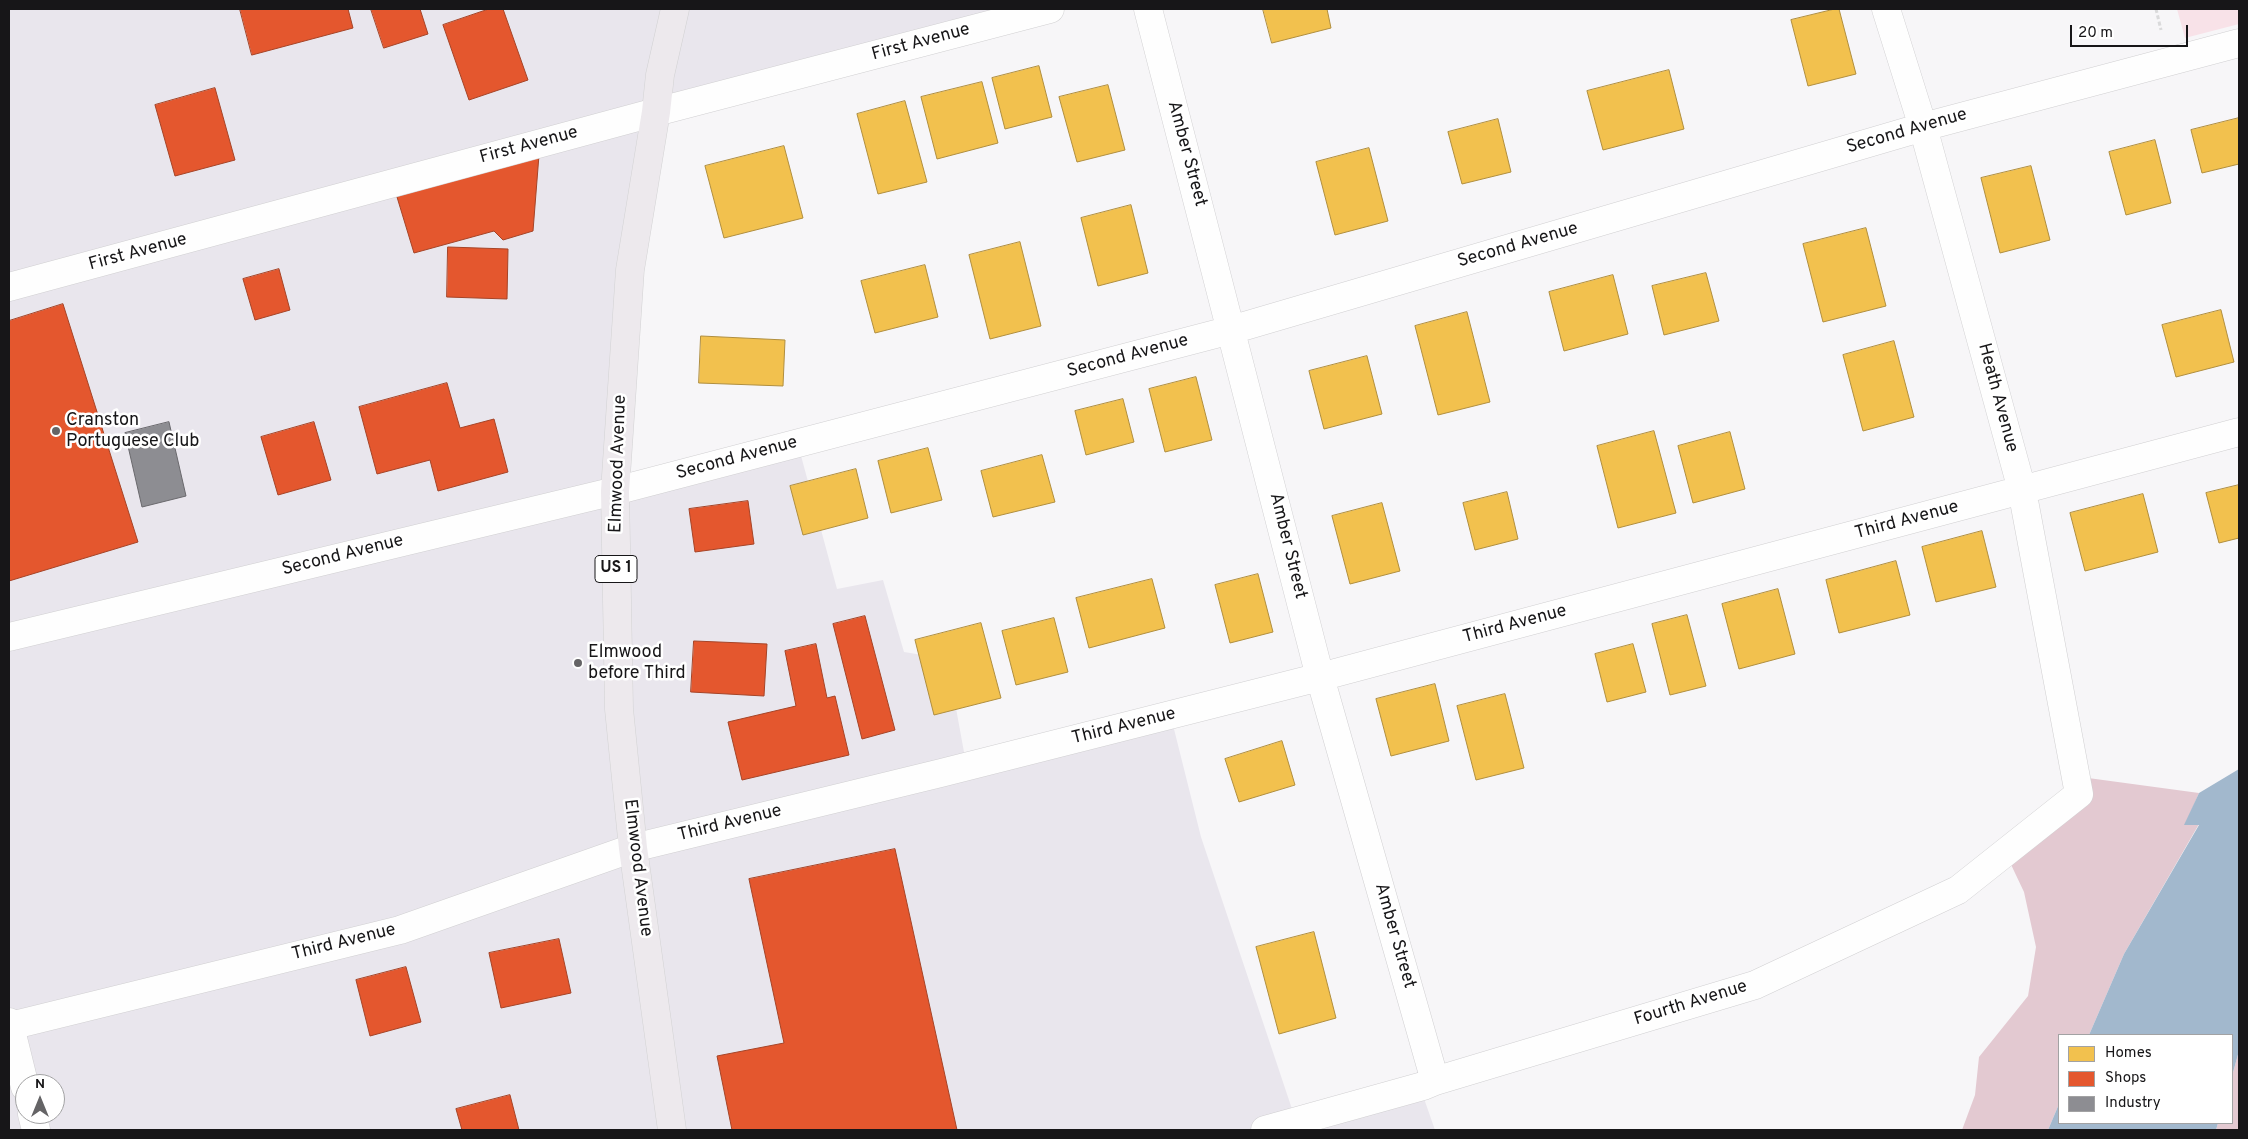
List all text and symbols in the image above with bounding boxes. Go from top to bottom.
scale bar [2073,15,2190,47]
street label: First Avenue [869,20,973,66]
text: 20 m [2078,24,2113,43]
street label: Amber Street [1162,99,1210,209]
street label: Second Avenue [1844,104,1970,160]
street label: First Avenue [477,123,581,169]
street label: Second Avenue [1455,218,1581,274]
street label: First Avenue [86,230,190,276]
street label: Second Avenue [1065,330,1191,384]
street label: Heath Avenue [1972,341,2022,455]
street label: Elmwood Avenue [606,394,632,534]
place label: Cranston Portuguese Club [66,410,199,452]
marker: Cranston Portuguese Club [50,425,62,437]
street label: Second Avenue [674,432,800,486]
street label: Amber Street [1263,491,1311,601]
street label: Third Avenue [1853,497,1961,545]
street label: Second Avenue [280,530,406,582]
road number: US 1 [595,556,637,582]
street label: Third Avenue [1461,601,1569,649]
place label: Elmwood before Third [588,642,686,684]
marker: Elmwood before Third [572,657,584,669]
street label: Third Avenue [1070,704,1178,750]
street label: Elmwood Avenue [618,798,656,938]
street label: Third Avenue [676,801,784,847]
street label: Amber Street [1369,881,1419,991]
street label: Third Avenue [290,920,398,966]
street label: Fourth Avenue [1632,977,1750,1031]
legend [2058,1034,2233,1124]
text: Homes [2105,1044,2152,1063]
text: Shops [2105,1069,2146,1088]
north arrow [15,1074,65,1124]
text: N [35,1076,45,1093]
text: Industry [2105,1094,2161,1113]

